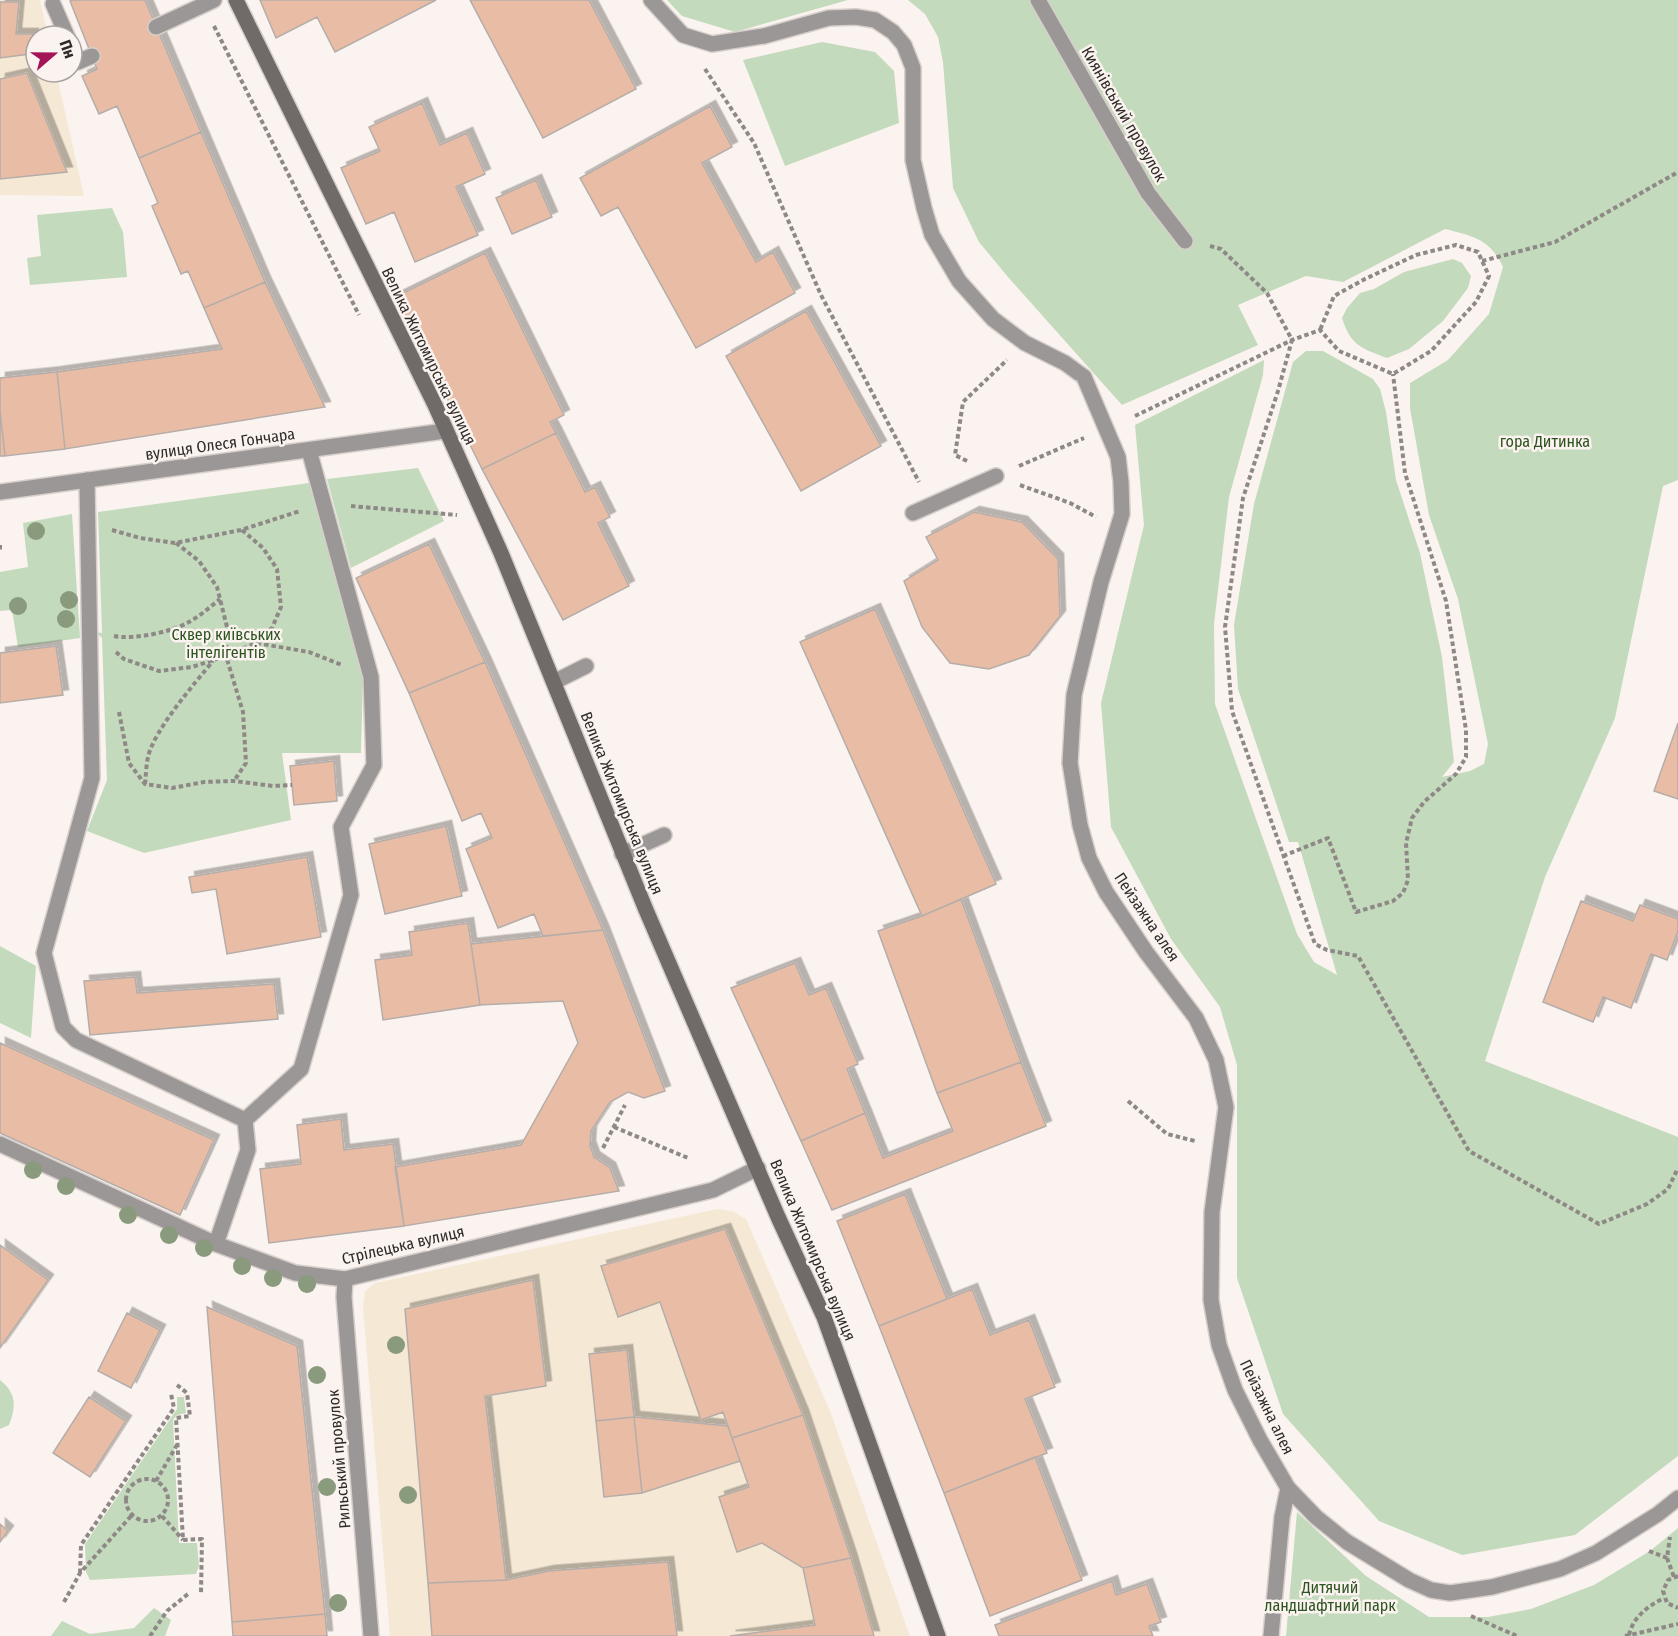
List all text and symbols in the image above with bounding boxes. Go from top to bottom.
north arrow [24,24,84,84]
text: Пн [56,37,80,61]
street label: Киянівський провулок [1078,43,1171,185]
street label: Велика Житомирська вулиця [378,264,480,448]
street label: вулиця Олеся Гончара [144,424,296,464]
park label: гора Дитинка [1500,432,1590,451]
park label: Сквер київських інтелігентів [171,625,281,662]
street label: Велика Житомирська вулиця [577,709,667,897]
street label: Пейзажна алея [1110,869,1184,965]
street label: Велика Житомирська вулиця [766,1156,860,1344]
street label: Стрілецька вулиця [340,1222,466,1268]
street label: Пейзажна алея [1236,1357,1298,1457]
street label: Рильський провулок [323,1388,355,1529]
park label: Дитячий ландшафтний парк [1264,1578,1396,1615]

